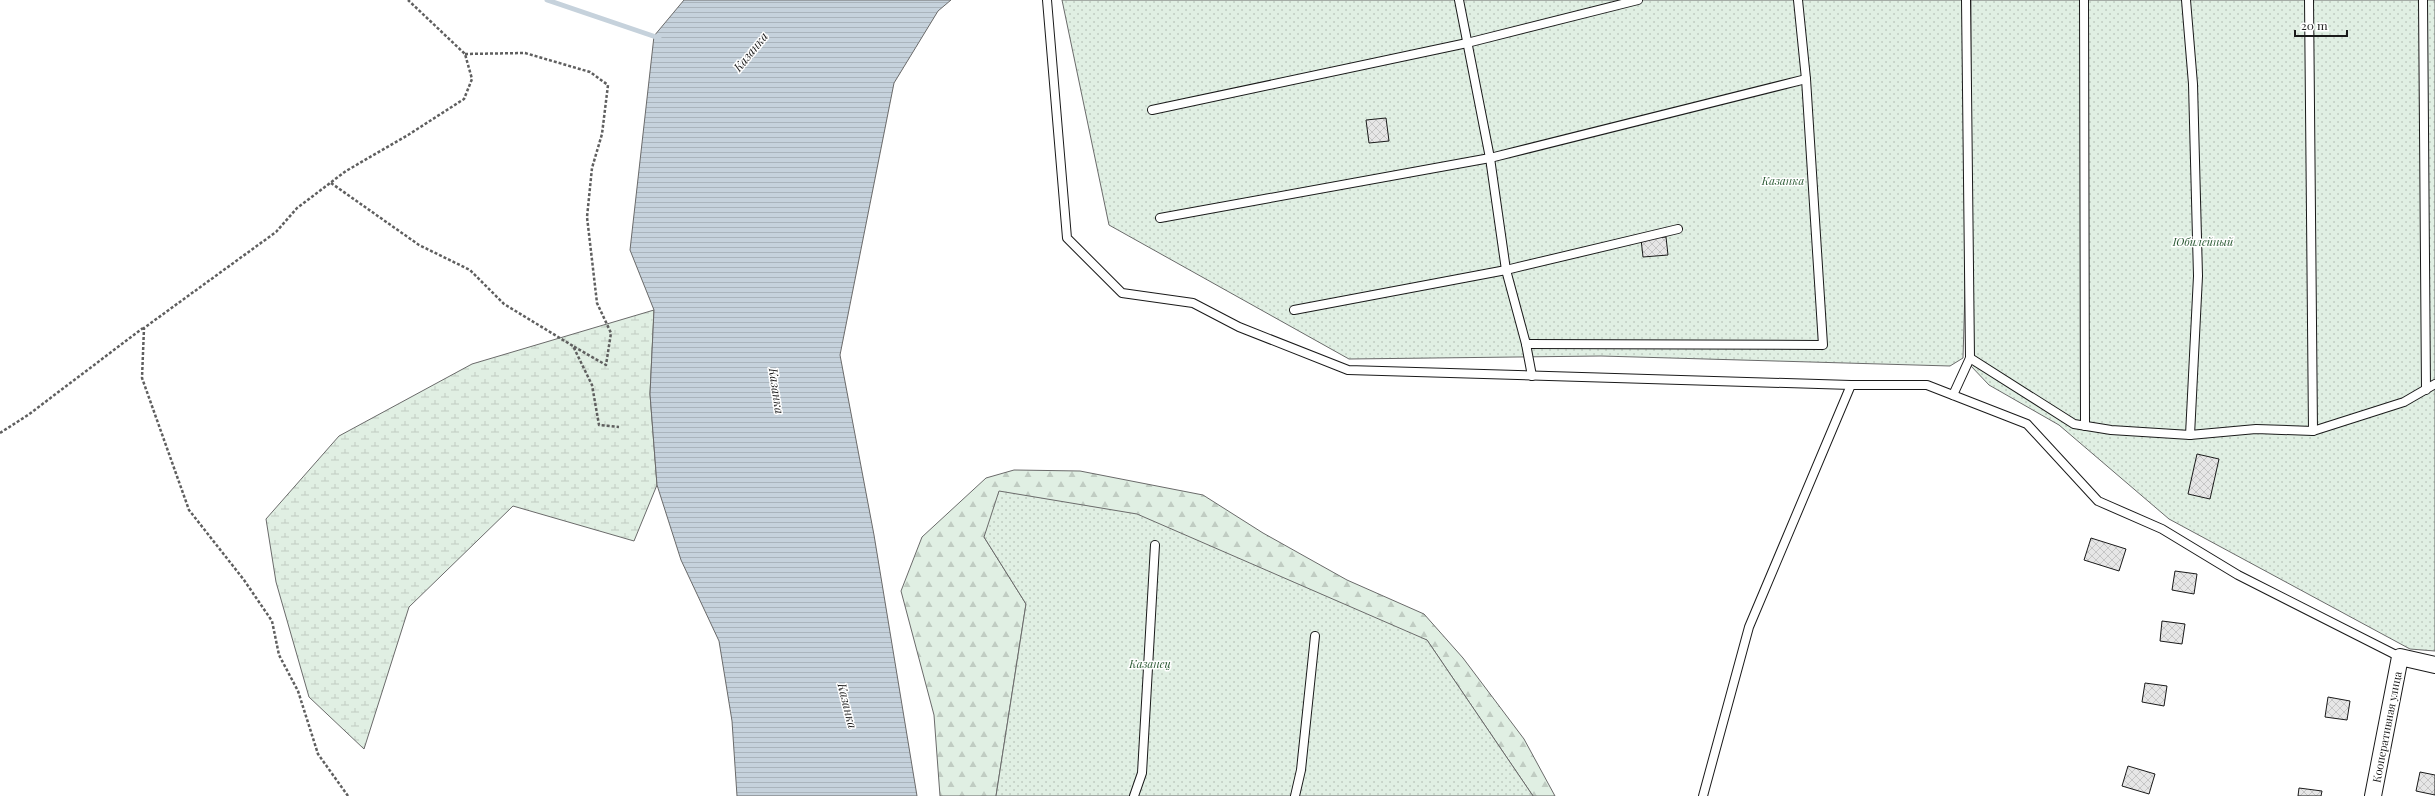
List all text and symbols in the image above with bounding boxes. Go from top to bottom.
scale bar [2295,12,2347,38]
text: 20 m [2301,17,2328,33]
water label: Казанка [729,28,771,75]
park label: Казанка [1761,173,1804,188]
park label: Юбилейный [2172,234,2234,249]
water label: Казанка [766,366,788,415]
park label: Казанец [1128,656,1171,671]
street label: Кооперативная улица [2368,669,2405,784]
water label: Казанка [834,680,861,730]

